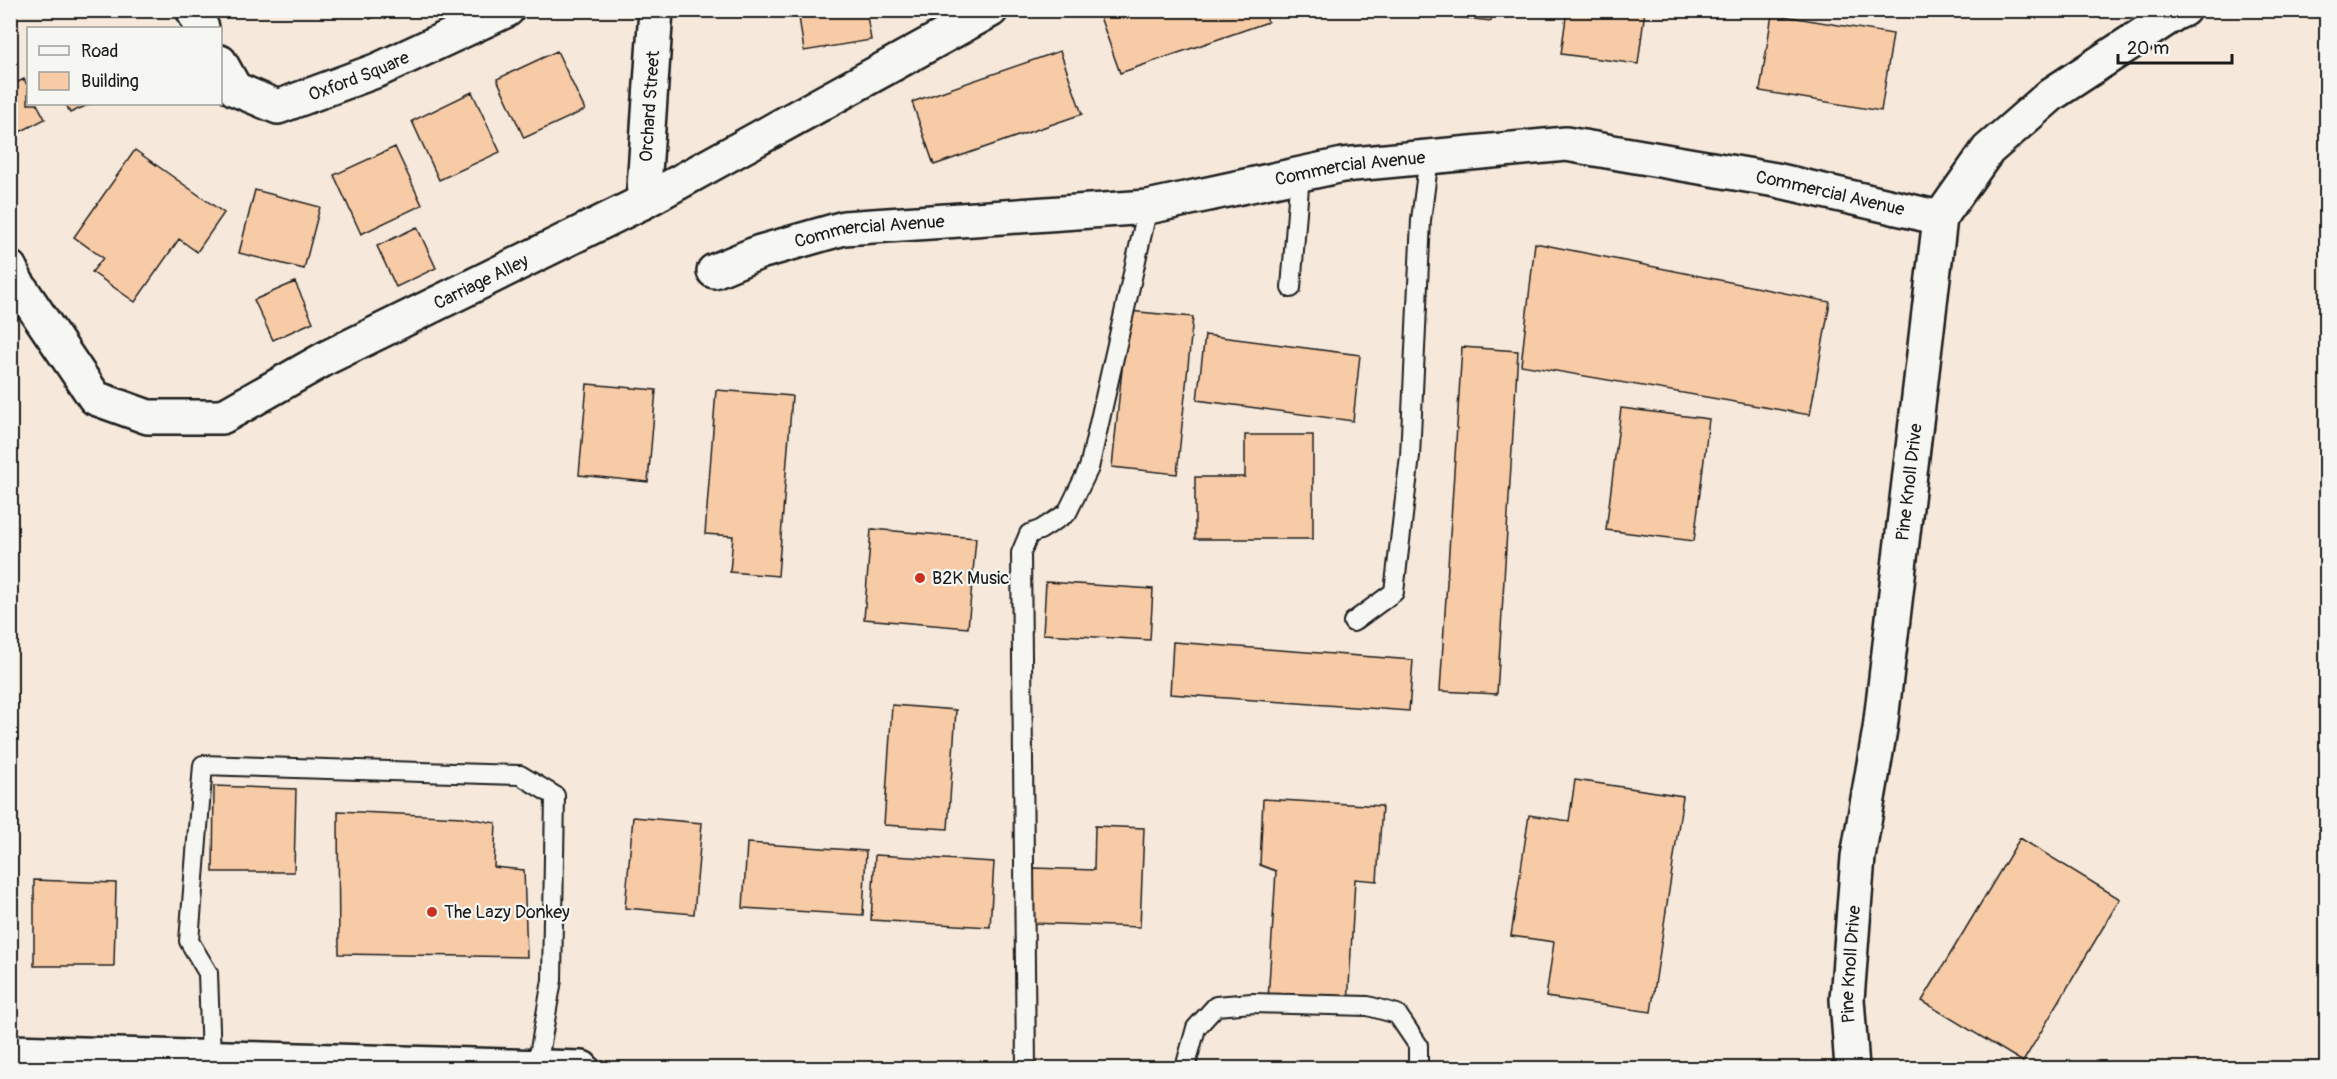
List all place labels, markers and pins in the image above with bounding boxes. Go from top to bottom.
place label: B2K Music [932,567,1009,590]
marker: B2K Music [913,571,927,585]
place label: The Lazy Donkey [444,901,570,924]
marker: The Lazy Donkey [425,905,439,919]

